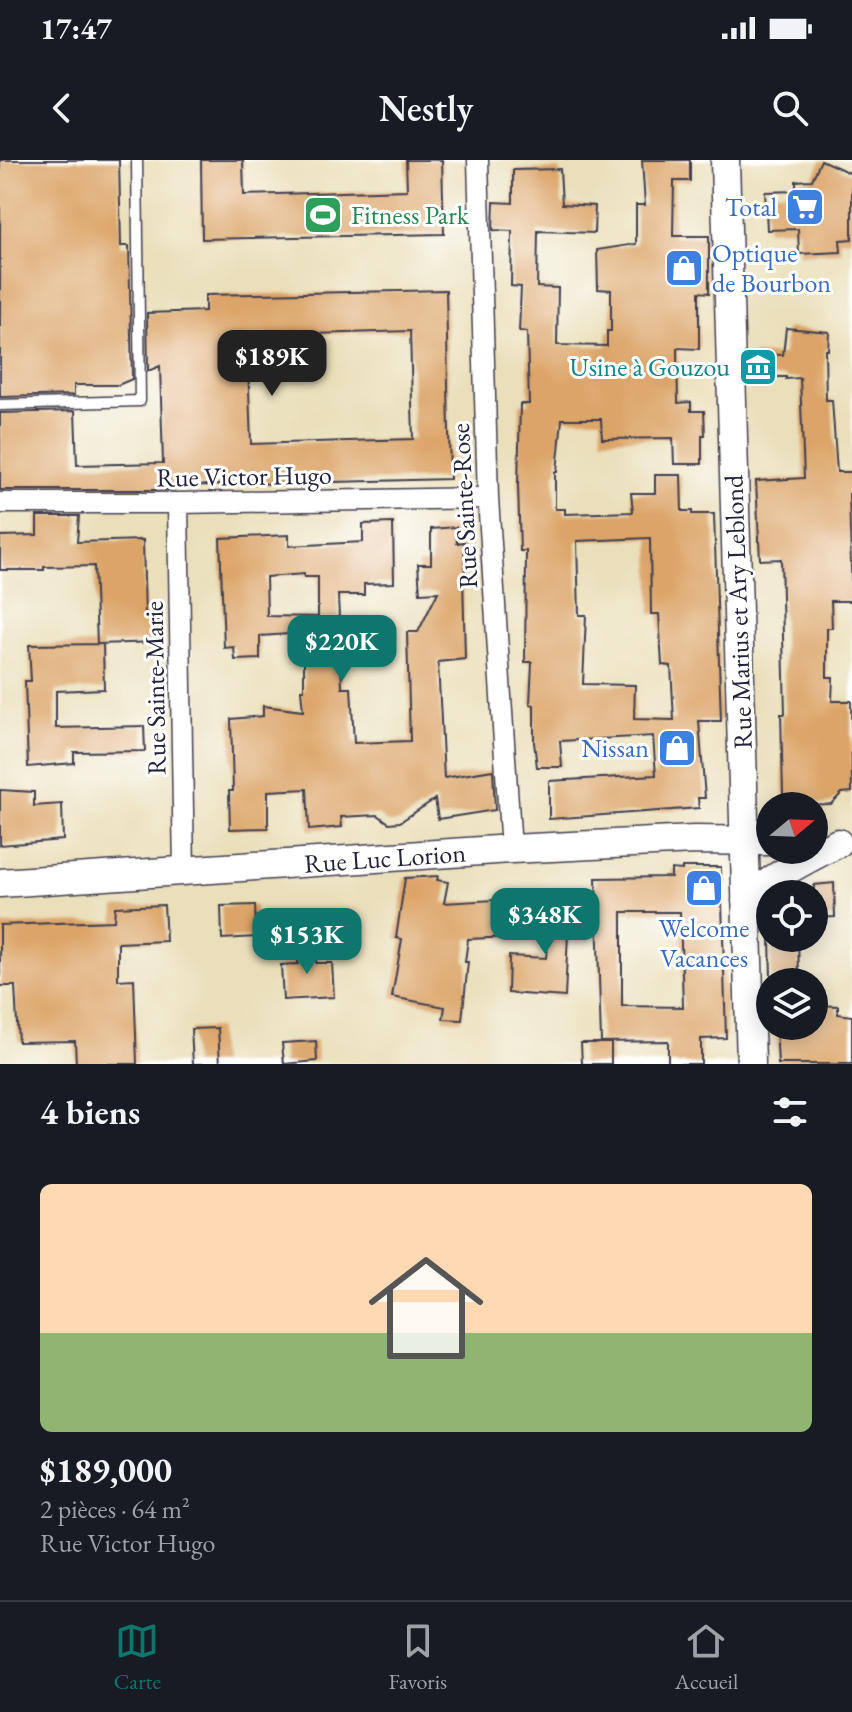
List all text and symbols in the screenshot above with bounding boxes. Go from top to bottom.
text: 17:47 [40,9,112,48]
text: Nestly [379,85,473,132]
icon: back [40,86,84,130]
icon: search [768,86,812,130]
supermarket icon: Total [784,186,826,228]
place label: Total [725,190,777,224]
sports icon: Fitness Park [302,194,344,236]
place label: Fitness Park [351,198,470,232]
place label: Optique de Bourbon [712,236,831,300]
shop icon: Optique de Bourbon [663,247,705,289]
pin: $189K [216,330,328,398]
text: $189K [235,339,309,373]
museum icon: Usine à Gouzou [737,346,779,388]
place label: Usine à Gouzou [570,350,730,384]
street label: Rue Sainte-Rose [443,422,485,590]
street label: Rue Victor Hugo [156,457,332,495]
street label: Rue Marius et Ary Leblond [716,474,760,750]
street label: Rue Sainte-Marie [136,601,174,775]
pin: $220K [286,615,398,683]
text: $220K [305,624,379,658]
shop icon: Nissan [656,727,698,769]
place label: Nissan [581,731,649,765]
north arrow [756,792,828,864]
map controls [756,792,828,1040]
street label: Rue Luc Lorion [303,835,467,881]
shop icon: Welcome Vacances [683,867,725,909]
button: locate [756,880,828,952]
pin: $348K [489,888,601,956]
text: $348K [508,897,582,931]
pin: $153K [251,908,363,976]
place label: Welcome Vacances [659,911,749,975]
text: $153K [270,917,344,951]
button: layers [756,968,828,1040]
text: 4 biens [40,1090,140,1134]
icon: filters [768,1090,812,1134]
icon: home [354,1236,498,1380]
text: $189,000 [40,1448,172,1492]
text: 2 pièces · 64 m² [40,1492,190,1526]
text: Rue Victor Hugo [40,1526,215,1560]
tab: Carte [114,1619,161,1696]
tab: Favoris [388,1619,447,1696]
tab: Accueil [675,1619,738,1696]

